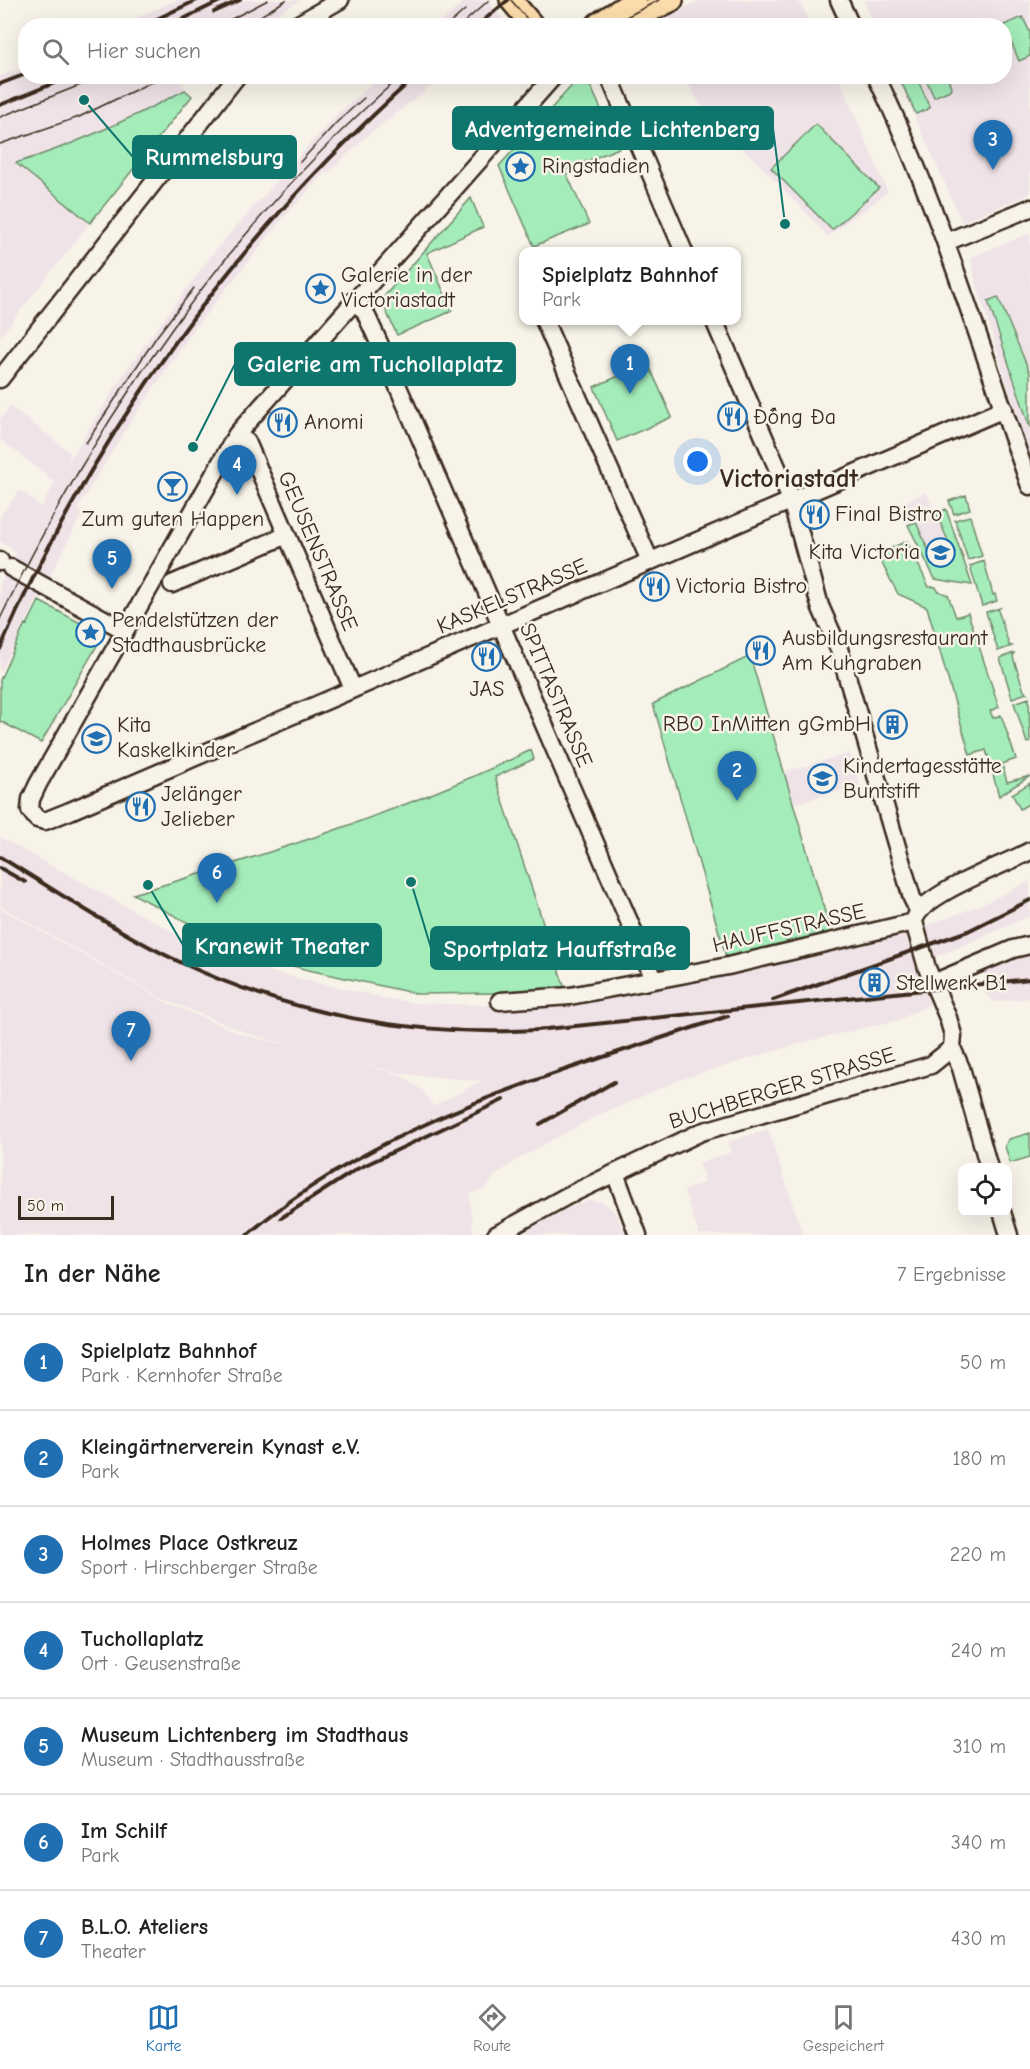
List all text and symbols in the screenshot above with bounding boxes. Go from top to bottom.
search box [18,18,1012,84]
icon: search [39,35,72,68]
text: Hier suchen [87,38,201,64]
callout: Adventgemeinde Lichtenberg [453,107,773,149]
text: Adventgemeinde Lichtenberg [465,115,761,143]
pin: 3 [974,120,1012,170]
callout: Rummelsburg [133,136,296,178]
text: Rummelsburg [145,143,285,171]
place icon: Ringstadien [505,150,537,182]
place label: Ringstadien [542,153,650,179]
popup [519,247,741,325]
place label: Galerie in der Victoriastadt [341,262,472,313]
text: Spielplatz Bahnhof [542,262,718,288]
place icon: Galerie in der Victoriastadt [304,272,336,304]
text: Park [542,288,581,311]
callout: Galerie am Tuchollaplatz [235,343,515,385]
pin: 1 [610,344,650,394]
text: Galerie am Tuchollaplatz [247,350,504,378]
restaurant icon: Đống Đa [716,401,748,433]
place label: Đống Đa [753,404,836,430]
restaurant icon: Anomi [267,406,299,438]
place label: Anomi [304,409,364,435]
pin: 4 [218,446,256,495]
your location [683,447,712,476]
district label: Victoriastadt [720,464,859,494]
street label: GEUSENSTRASSE [273,467,363,635]
bar icon: Zum guten Happen [157,471,189,503]
restaurant icon: Final Bistro [798,498,830,530]
place label: Final Bistro [835,501,942,527]
place label: Zum guten Happen [82,506,264,532]
school or university icon: Kita Victoria [925,536,957,568]
place label: Kita Victoria [809,539,920,565]
pin: 5 [92,540,132,589]
street label: KASKELSTRASSE [433,553,591,639]
restaurant icon: Victoria Bistro [639,570,671,602]
place label: Victoria Bistro [676,573,807,599]
place label: Pendelstützen der Stadthausbrücke [112,607,278,658]
place icon: Pendelstützen der Stadthausbrücke [75,617,107,649]
street label: SPITTASTRASSE [514,619,598,771]
place label: Ausbildungsrestaurant Am Kuhgraben [782,625,988,676]
restaurant icon: Ausbildungsrestaurant Am Kuhgraben [745,635,777,667]
restaurant icon: JAS [471,641,503,673]
place label: JAS [470,676,504,702]
building icon: RBO InMitten gGmbH [876,708,908,740]
place label: RBO InMitten gGmbH [663,711,871,737]
place label: Kita Kaskelkinder [117,712,235,763]
school or university icon: Kita Kaskelkinder [80,722,112,754]
pin: 2 [718,752,756,801]
place label: Kindertagesstätte Buntstift [843,753,1002,804]
school or university icon: Kindertagesstätte Buntstift [806,763,838,795]
place label: Jelänger Jelieber [161,781,242,832]
restaurant icon: Jelänger Jelieber [124,791,156,823]
pin: 6 [198,854,236,903]
street label: HAUFFSTRASSE [710,898,868,958]
callout: Kranewit Theater [183,924,381,966]
callout: Sportplatz Hauffstraße [431,927,689,969]
text: Kranewit Theater [195,932,370,960]
text: Sportplatz Hauffstraße [443,935,677,963]
building icon: Stellwerk B1 [859,967,891,999]
place label: Stellwerk B1 [896,970,1007,996]
pin: 7 [112,1012,150,1061]
street label: BUCHBERGER STRASSE [666,1041,898,1135]
map controls [958,1163,1012,1217]
button: locate [958,1163,1012,1217]
scale bar [18,1193,114,1220]
text: 50 m [27,1197,64,1215]
text: In der Nähe [24,1259,161,1289]
text: 7 Ergebnisse [897,1263,1006,1286]
text: Spielplatz Bahnhof [81,1338,256,1364]
text: 1 [40,1351,47,1374]
text: 50 m [960,1351,1006,1374]
text: Park · Kernhofer Straße [81,1364,283,1387]
text: Kleingärtnerverein Kynast e.V. [81,1434,360,1460]
text: 2 [39,1447,48,1470]
text: 180 m [952,1447,1006,1470]
text: Park [81,1460,119,1483]
text: Holmes Place Ostkreuz [81,1530,297,1556]
text: 3 [39,1543,48,1566]
text: 220 m [950,1543,1006,1566]
text: Sport · Hirschberger Straße [81,1556,318,1579]
text: Tuchollaplatz [81,1626,203,1652]
text: 4 [39,1639,48,1662]
text: 240 m [951,1639,1006,1662]
text: Ort · Geusenstraße [81,1652,241,1675]
text: Museum Lichtenberg im Stadthaus [81,1722,408,1748]
text: 5 [38,1735,49,1758]
text: 310 m [953,1735,1006,1758]
text: Museum · Stadthausstraße [81,1748,305,1771]
text: Im Schilf [81,1818,167,1844]
text: 6 [38,1831,49,1854]
text: 340 m [951,1831,1006,1854]
text: Park [81,1844,119,1867]
text: B.L.O. Ateliers [81,1914,208,1940]
text: 7 [39,1927,48,1950]
text: 430 m [951,1927,1006,1950]
text: Theater [81,1940,146,1963]
tab: Karte [146,2001,181,2055]
tab: Route [473,2001,511,2055]
tab: Gespeichert [803,2001,884,2055]

